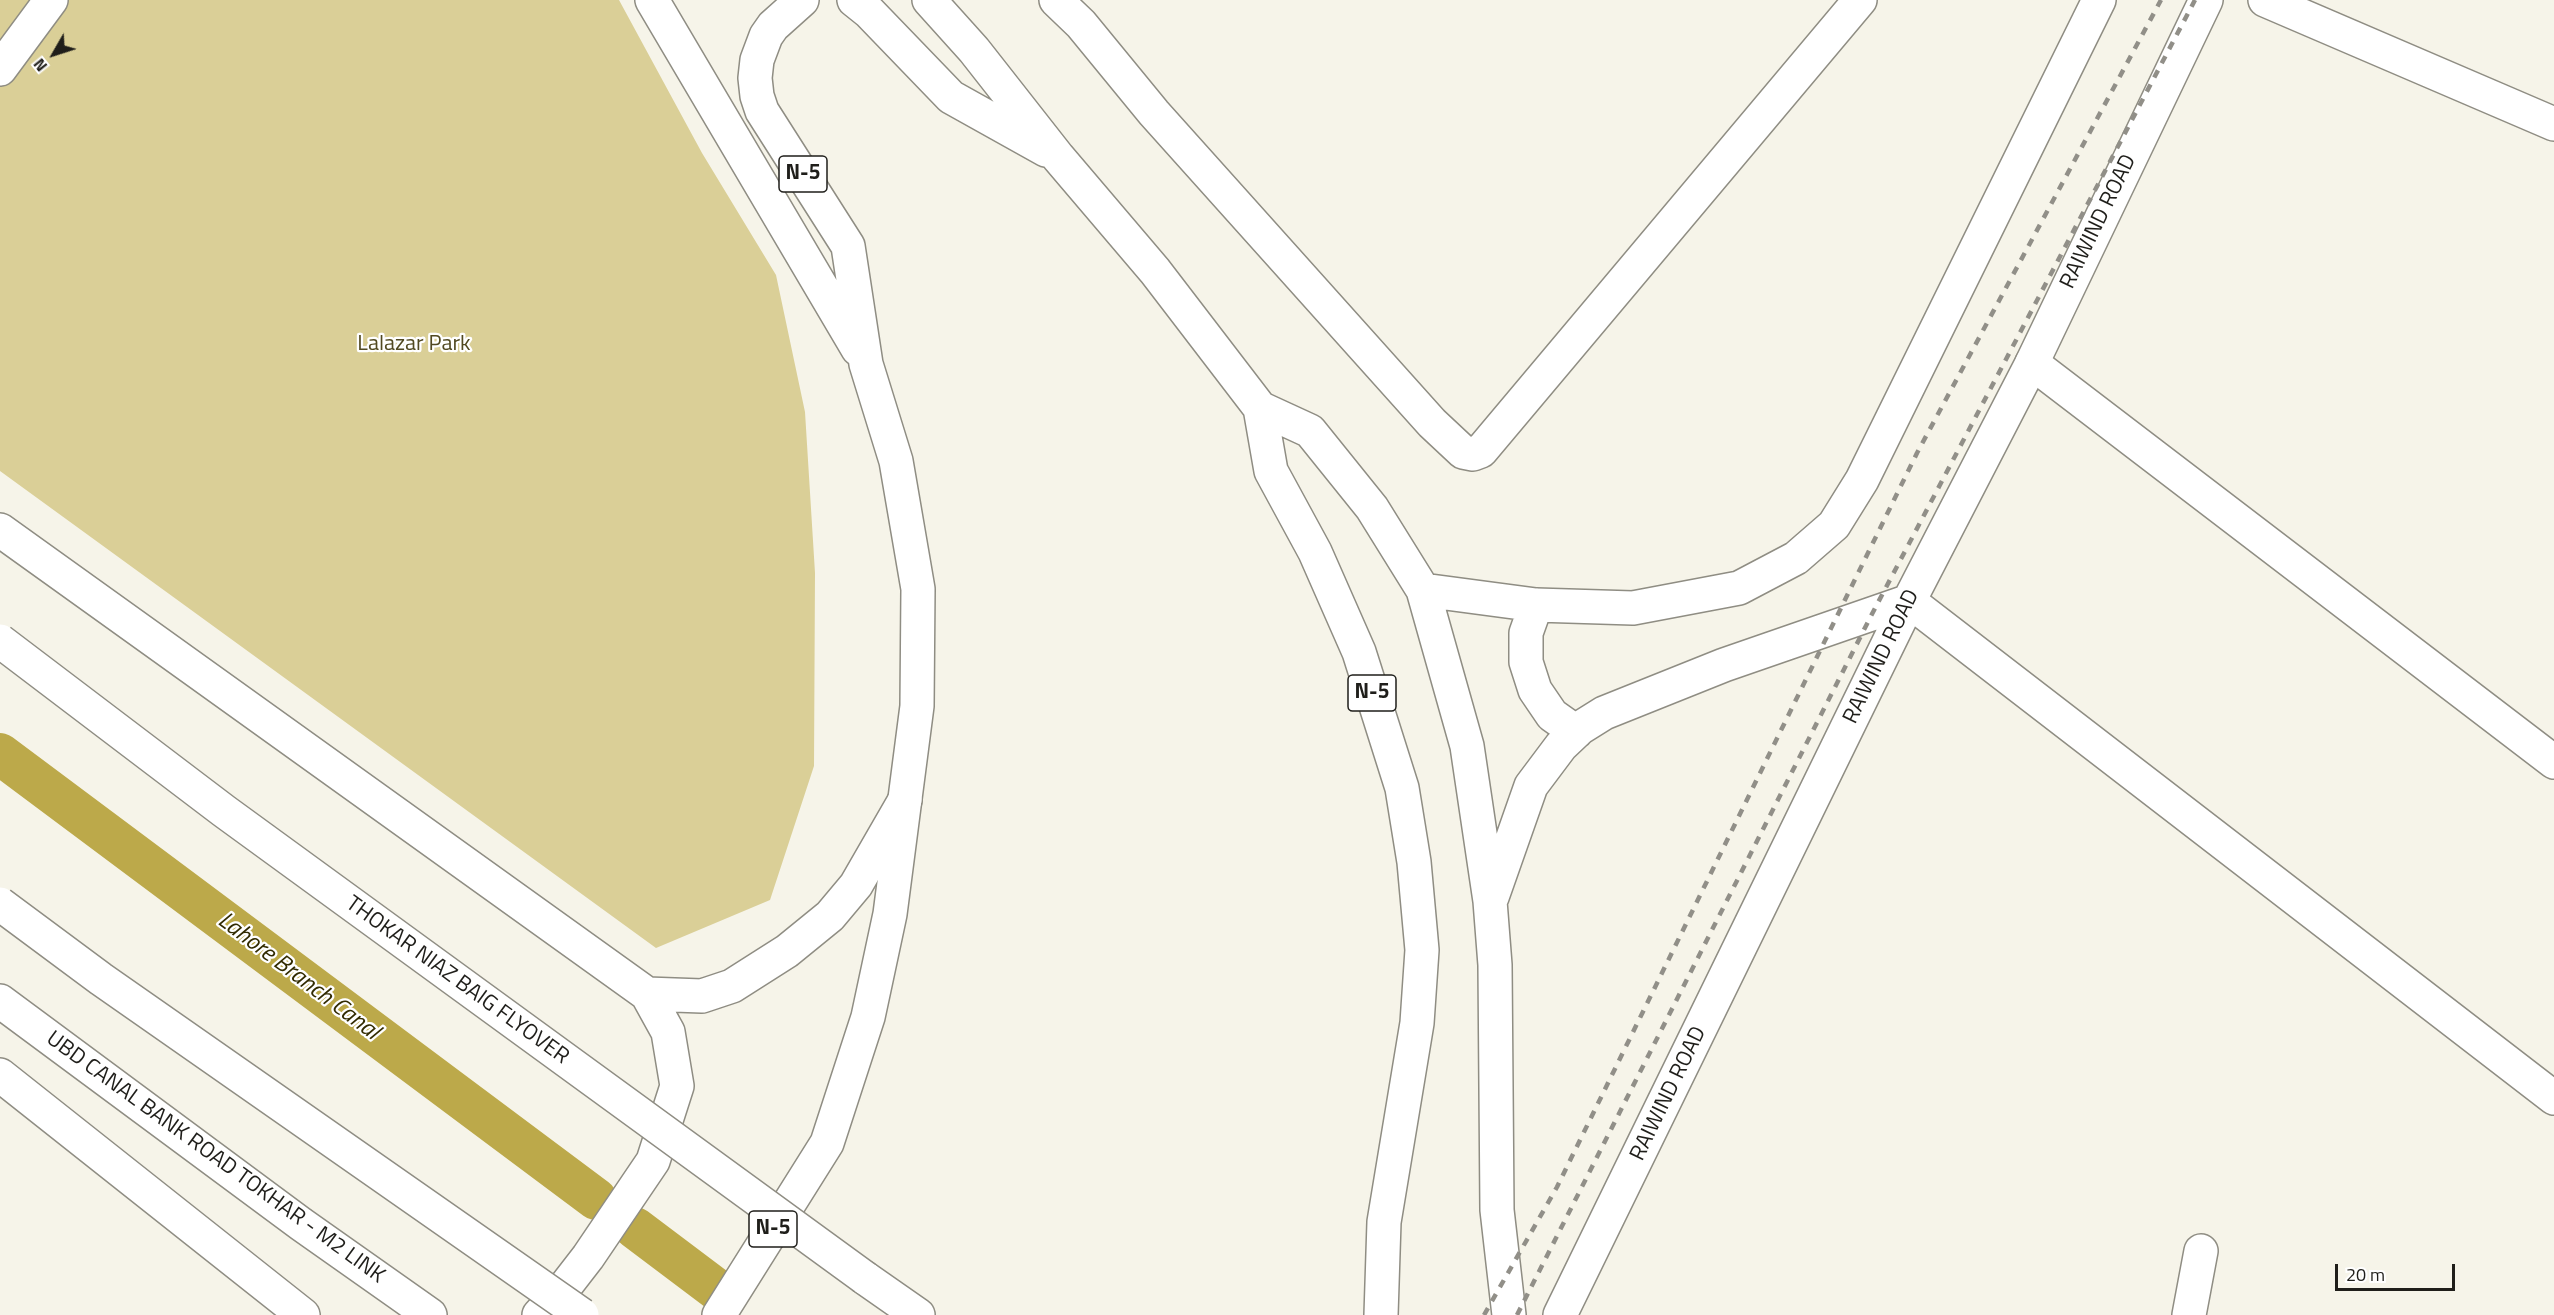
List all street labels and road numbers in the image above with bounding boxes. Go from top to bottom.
street label: RAIWIND ROAD [2055,151,2143,293]
road number: N-5 [779,156,827,192]
street label: RAIWIND ROAD [1838,586,1926,728]
road number: N-5 [1348,675,1396,711]
street label: THOKAR NIAZ BAIG FLYOVER [340,891,574,1071]
street label: RAIWIND ROAD [1625,1023,1713,1165]
street label: UBD CANAL BANK ROAD TOKHAR - M2 LINK [41,1026,389,1290]
road number: N-5 [749,1211,797,1247]

